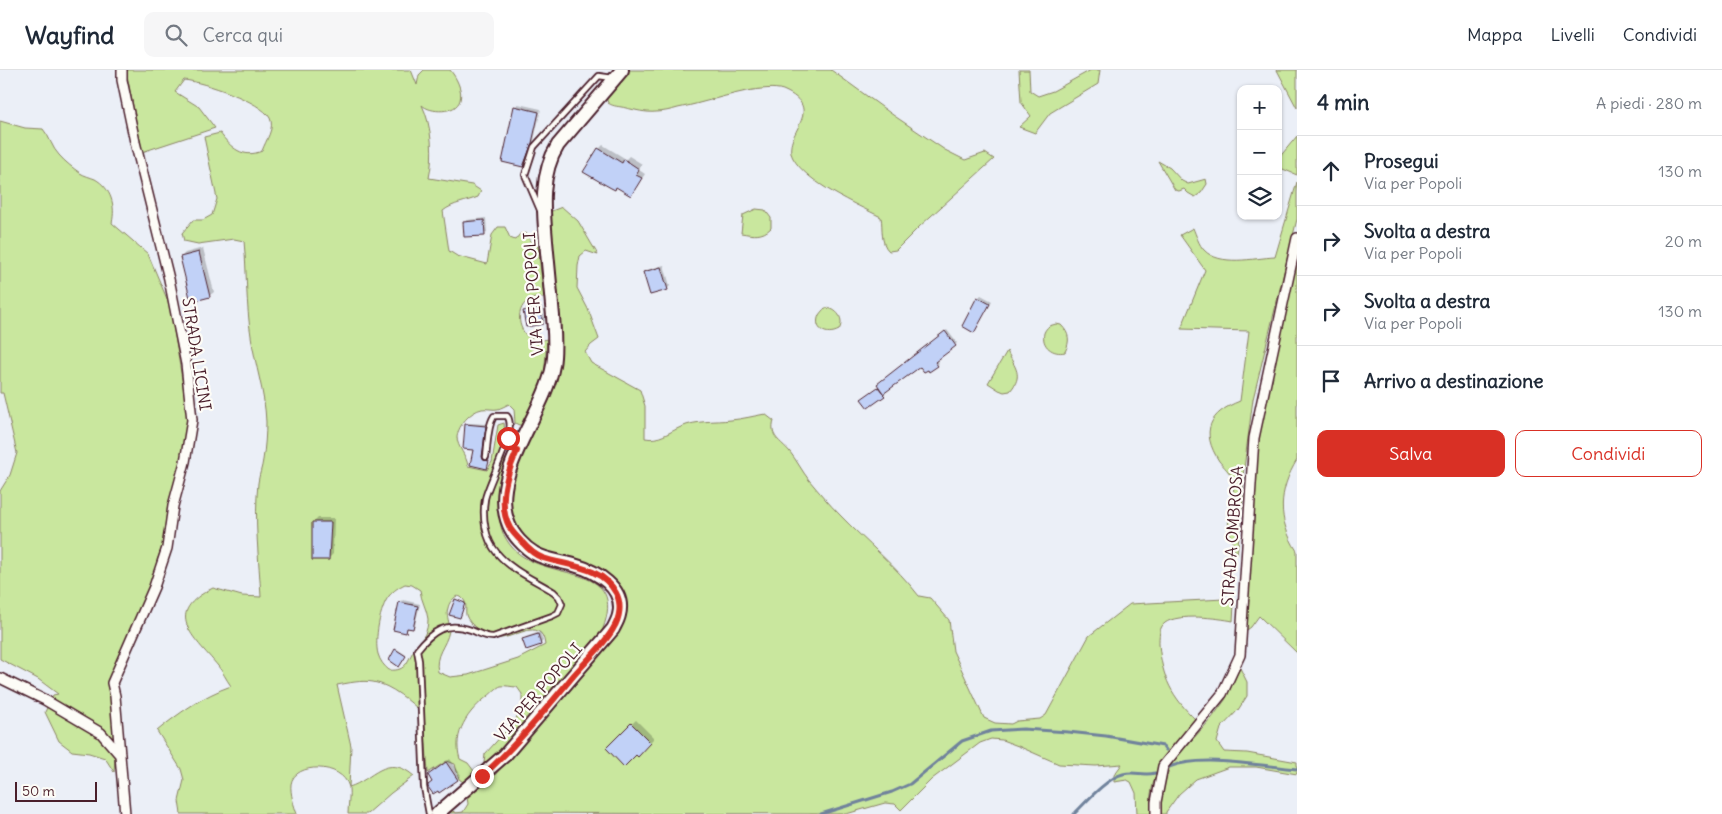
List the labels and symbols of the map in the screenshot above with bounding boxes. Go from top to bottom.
street label: VIA PER POPOLI [519,232,547,356]
street label: STRADA LICINI [178,296,216,412]
route start [497,427,520,450]
street label: STRADA OMBROSA [1217,465,1247,607]
street label: VIA PER POPOLI [490,639,586,745]
route end [471,765,494,788]
scale bar [15,779,98,802]

